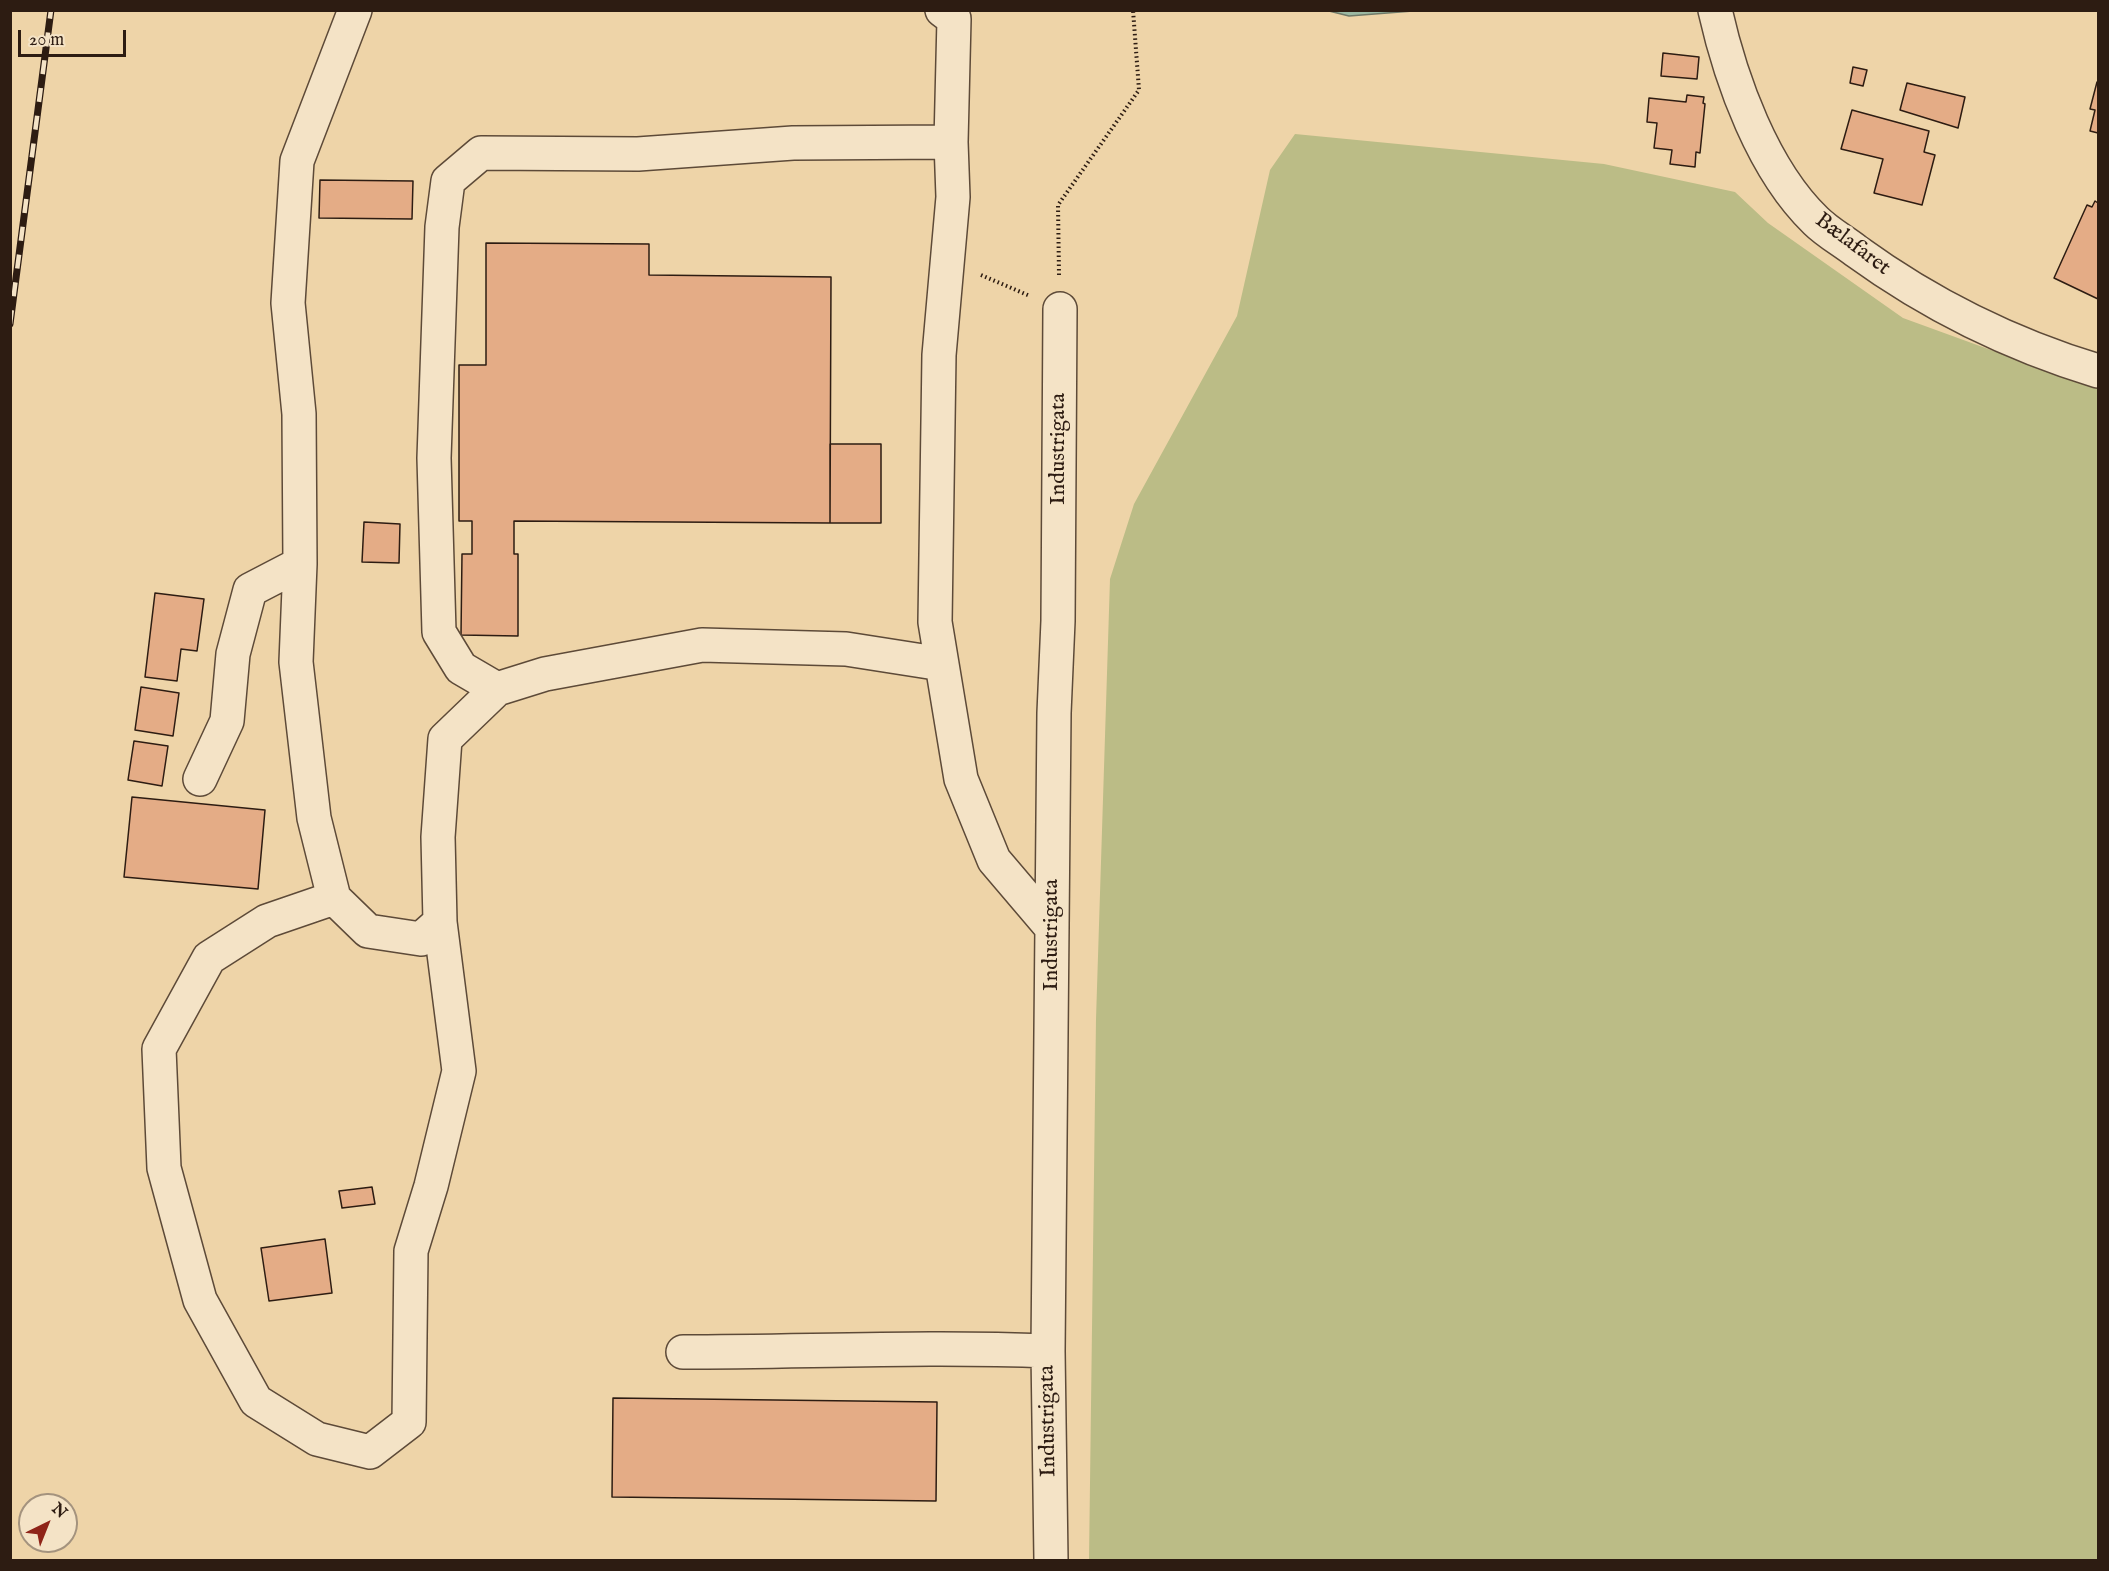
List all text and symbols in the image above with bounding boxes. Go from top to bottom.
scale bar [21,18,129,56]
text: 20 m [29,29,64,52]
street label: Bælafaret [1809,208,1895,282]
street label: Industrigata [1046,393,1072,505]
street label: Industrigata [1039,879,1065,991]
street label: Industrigata [1035,1365,1063,1477]
north arrow [18,1493,78,1553]
text: N [47,1499,71,1523]

